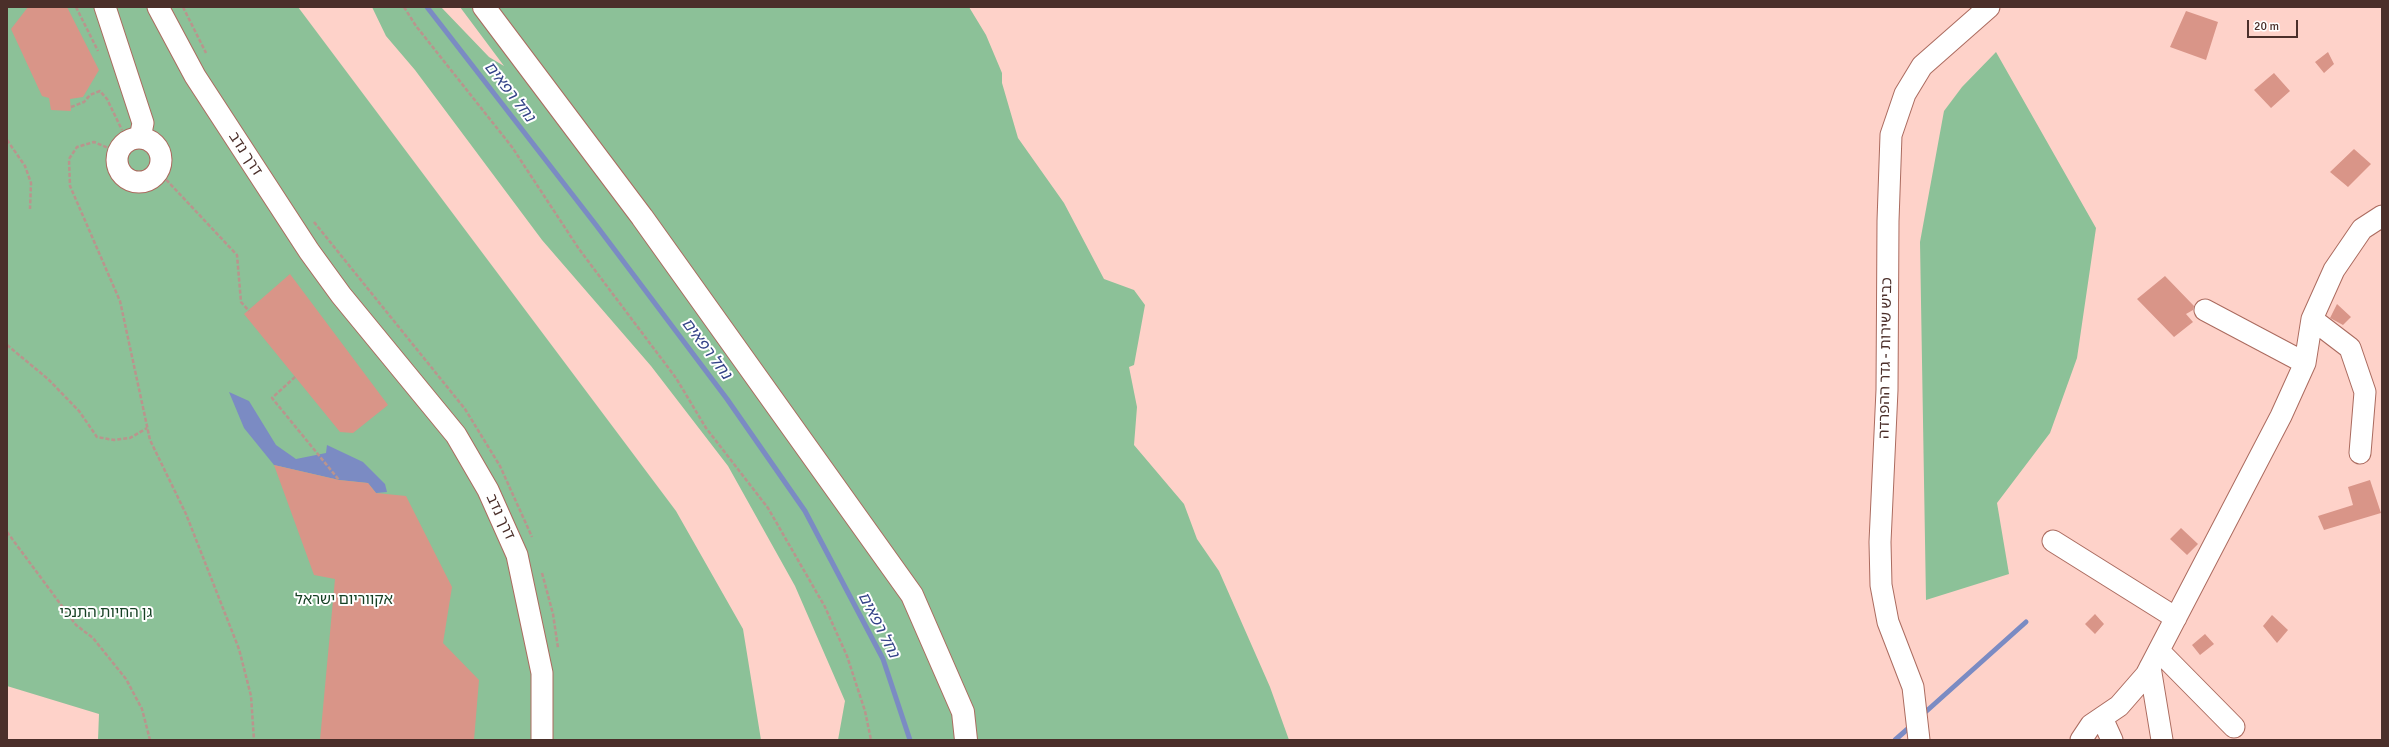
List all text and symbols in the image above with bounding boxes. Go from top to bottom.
scale bar [2249,12,2300,38]
text: 20 m [2254,19,2279,34]
water label: נחל רפאים [479,58,539,126]
street label: דרך נדב [224,129,266,179]
street label: כביש שירות - גדר ההפרדה [1876,277,1896,439]
water label: נחל רפאים [677,315,735,383]
street label: דרך נדב [482,491,518,543]
water label: נחל רפאים [853,589,903,661]
park label: אקווריום ישראל [295,591,393,609]
park label: גן החיות התנכי [60,604,152,622]

